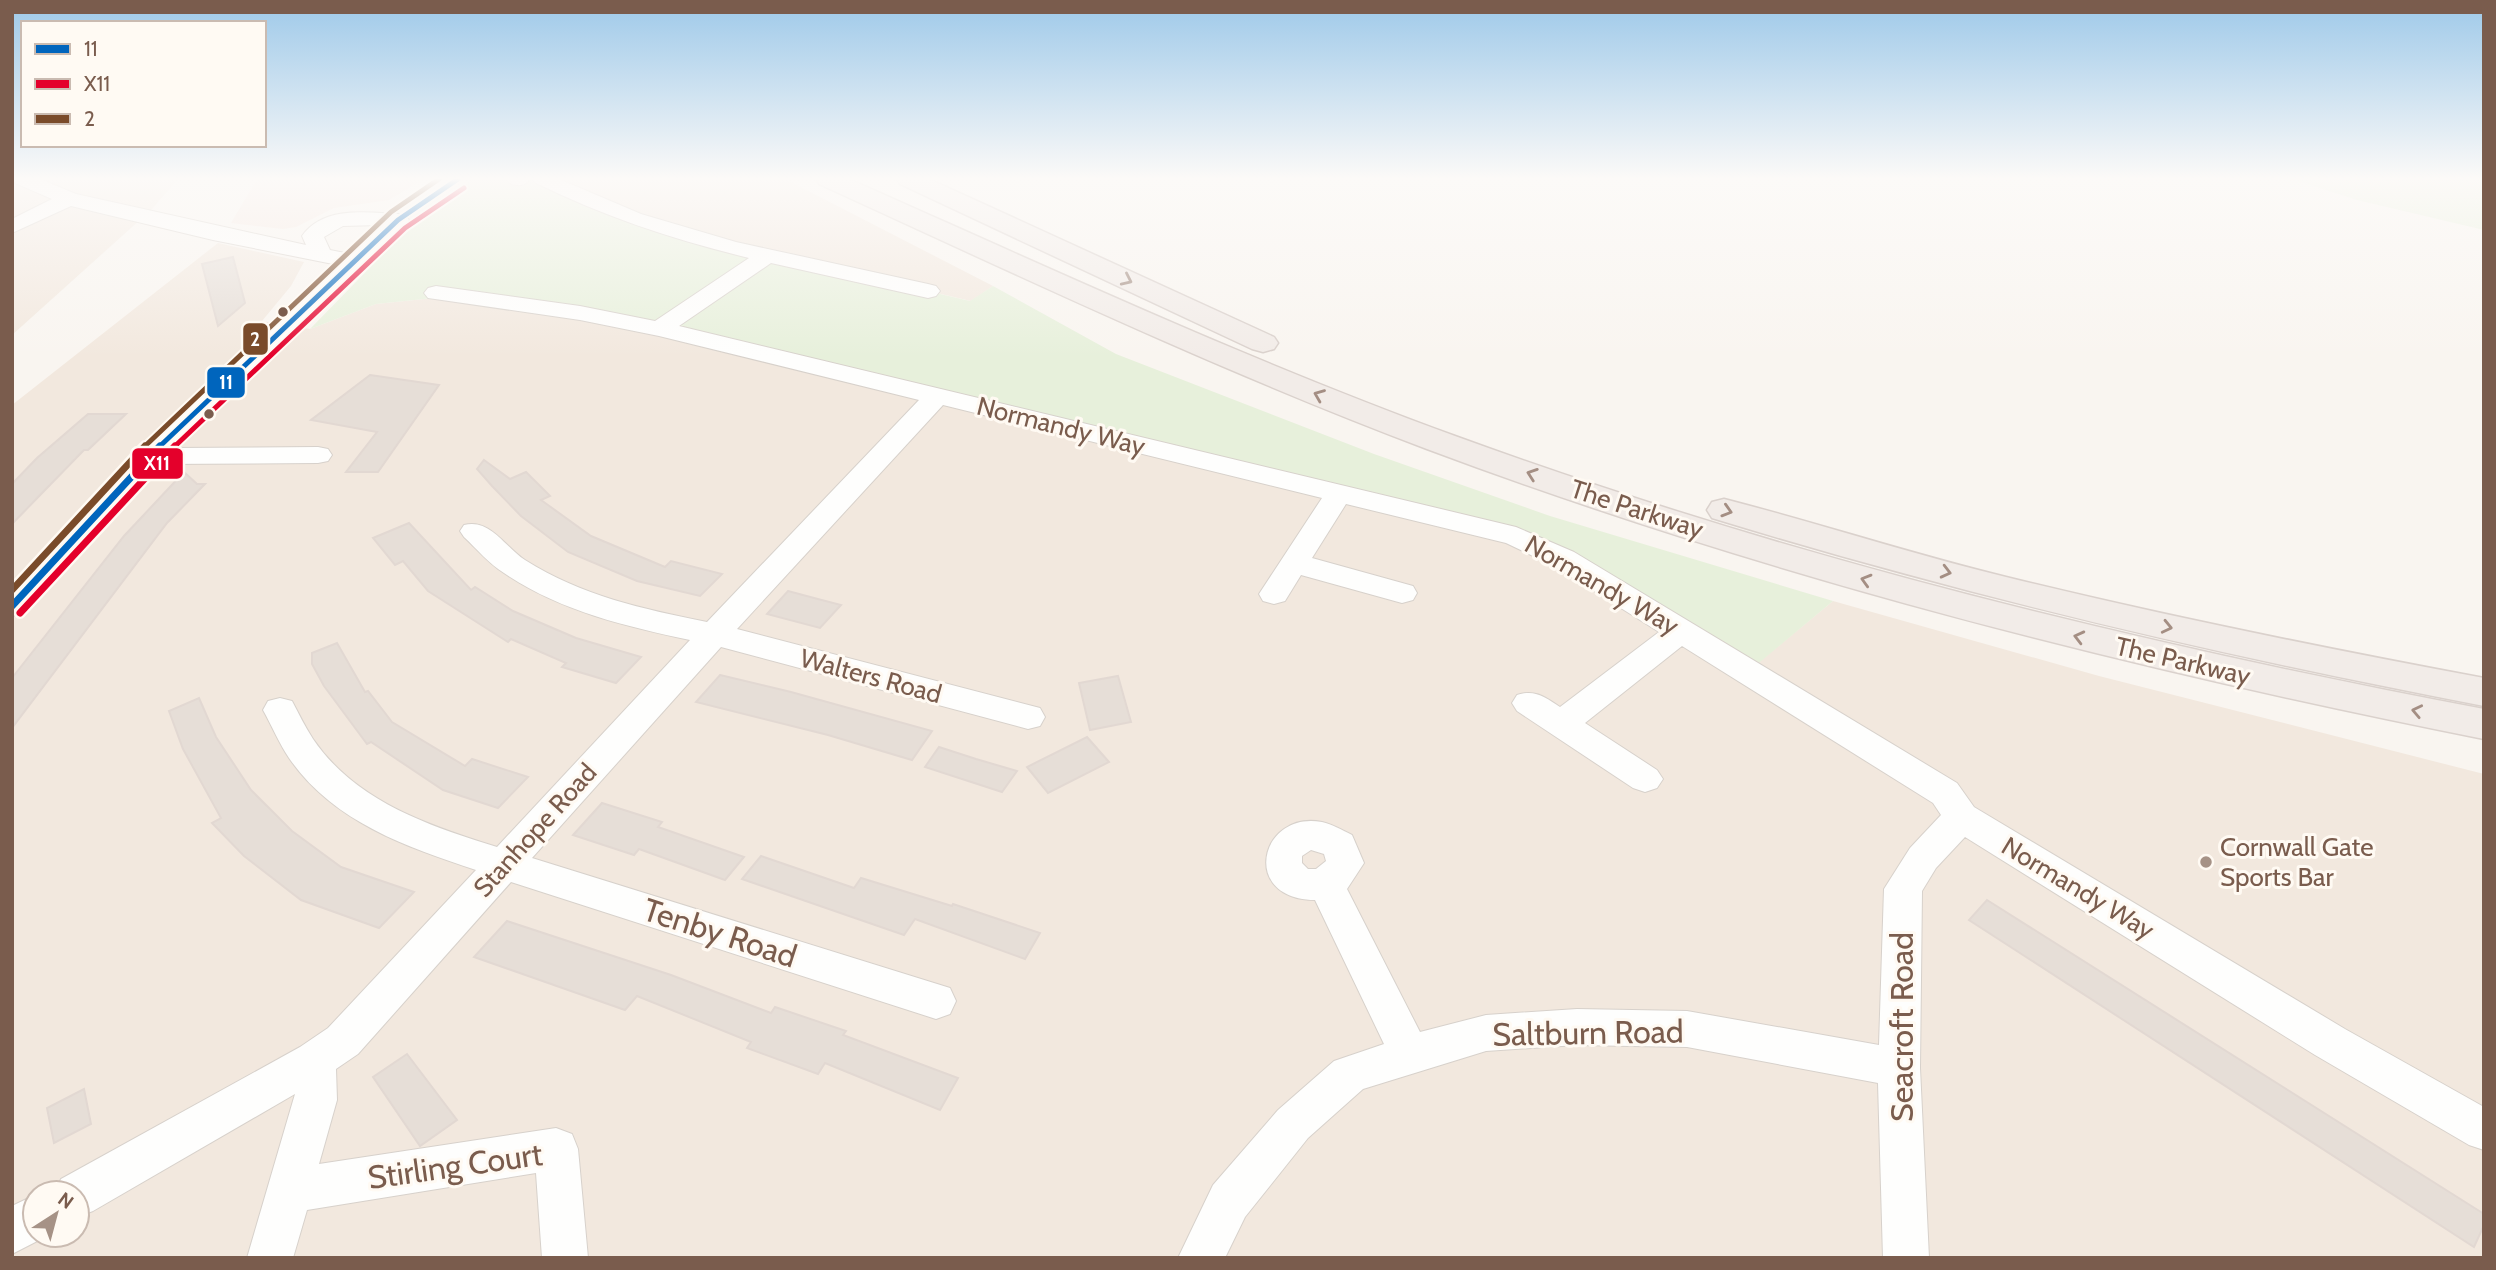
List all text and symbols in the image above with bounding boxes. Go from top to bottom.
legend [21,21,266,147]
text: 11 [84,36,98,61]
text: X11 [84,71,110,96]
text: 2 [84,106,95,131]
one-way arrow [1120,272,1132,286]
unlabelled marker [276,305,290,319]
line badge: 2 [242,322,269,356]
text: 2 [250,328,260,351]
line badge: 11 [206,366,246,399]
text: 11 [219,371,233,394]
one-way arrow [1314,389,1326,403]
street label: Normandy Way [974,390,1148,462]
unlabelled marker [202,407,216,421]
line badge: X11 [131,447,184,480]
text: X11 [143,452,170,475]
one-way arrow [1527,468,1539,482]
street label: The Parkway [1567,473,1707,545]
one-way arrow [1721,502,1733,517]
street label: Normandy Way [1519,528,1685,642]
one-way arrow [1940,564,1952,578]
one-way arrow [1860,573,1872,588]
one-way arrow [2161,619,2173,633]
street label: The Parkway [2112,630,2254,692]
one-way arrow [2073,631,2085,645]
street label: Walters Road [797,642,945,710]
one-way arrow [2411,705,2423,720]
street label: Stanhope Road [467,756,603,904]
street label: Normandy Way [1996,830,2160,946]
place label: Cornwall Gate Sports Bar [2220,831,2374,893]
marker: Cornwall Gate Sports Bar [2198,854,2214,870]
street label: Tenby Road [639,889,802,976]
street label: Seacroft Road [1882,932,1921,1122]
street label: Saltburn Road [1492,1011,1684,1054]
street label: Stirling Court [365,1134,545,1197]
north arrow [21,1179,91,1249]
text: N [54,1187,78,1214]

